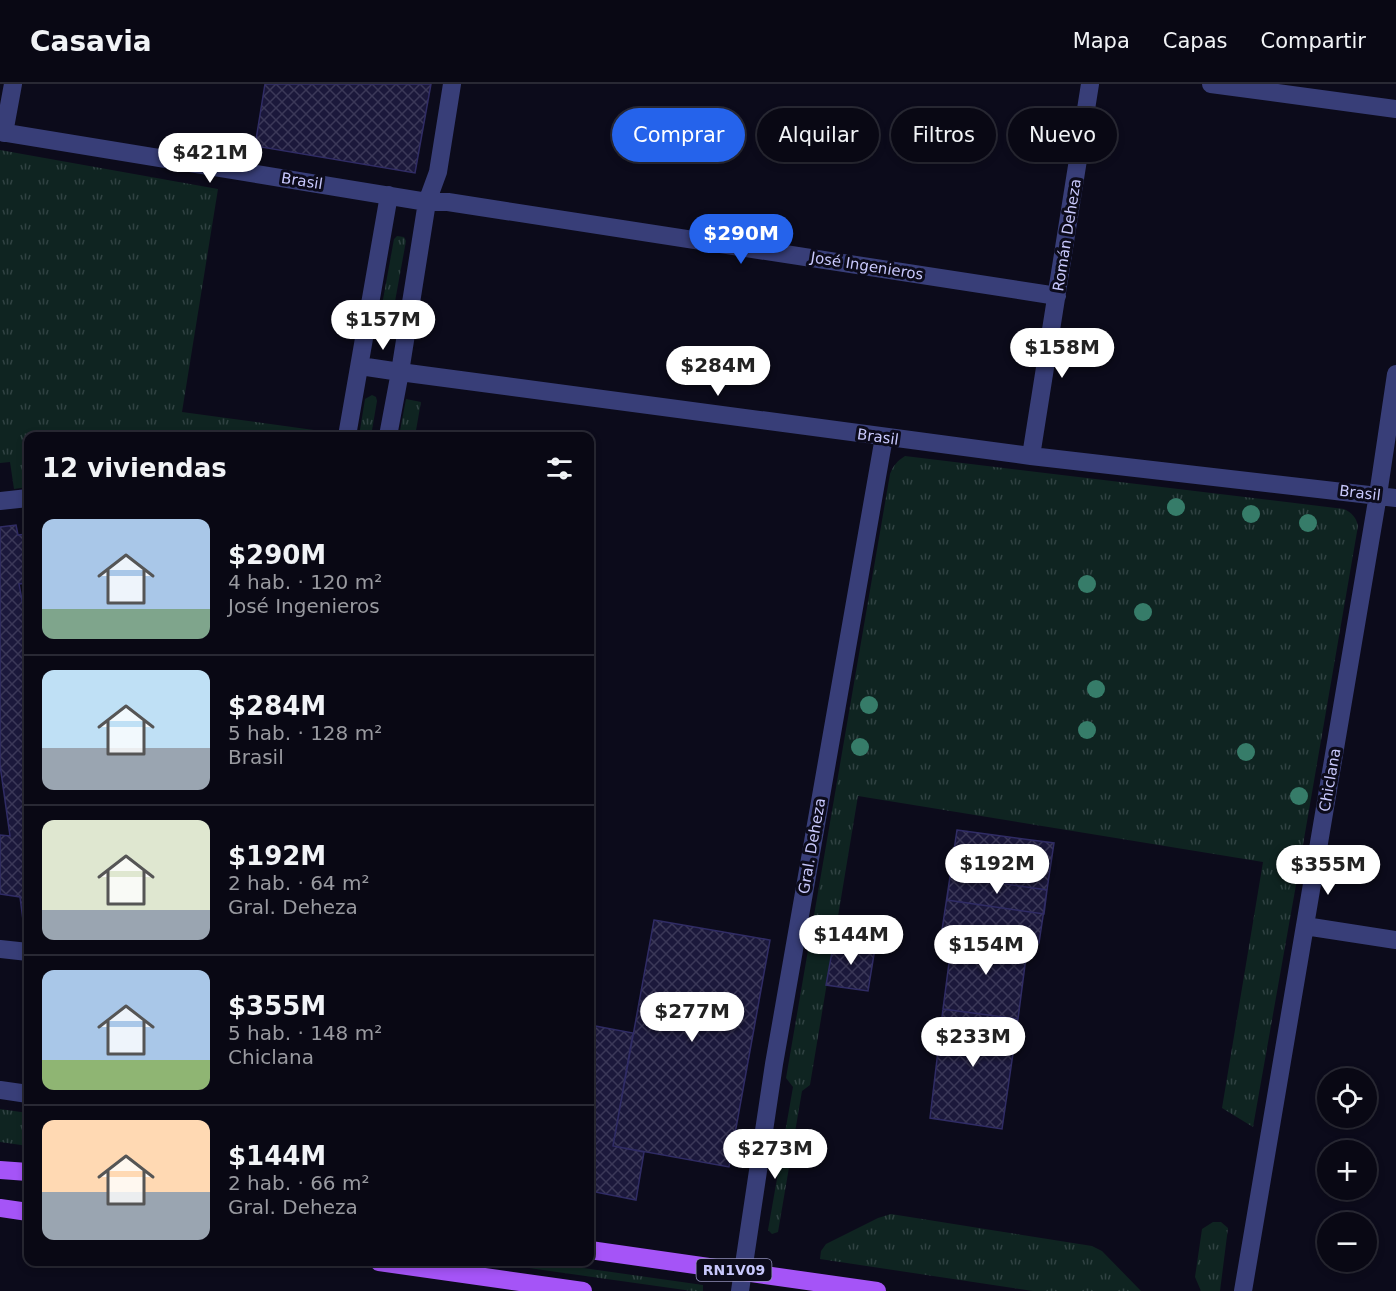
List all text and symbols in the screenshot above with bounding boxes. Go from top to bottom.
text: Casavia [30,25,152,58]
text: Mapa [1073,29,1130,53]
text: Capas [1163,29,1227,53]
text: Compartir [1260,29,1366,53]
chip: Comprar [612,108,745,162]
chip: Alquilar [757,108,879,162]
chip: Filtros [891,108,996,162]
chip: Nuevo [1008,108,1117,162]
pin: $421M [168,133,252,184]
text: $421M [172,140,248,164]
street label: Brasil [280,169,324,193]
street label: Román Deheza [1049,177,1085,293]
pin: $290M [699,214,783,265]
text: $290M [703,221,779,245]
street label: José Ingenieros [808,248,925,284]
pin: $157M [341,300,425,351]
text: $157M [345,307,421,331]
pin: $158M [1020,328,1104,379]
text: $158M [1024,335,1100,359]
pin: $284M [676,346,760,397]
text: $284M [680,353,756,377]
street label: Brasil [856,425,900,449]
icon: filters [543,452,576,485]
text: 12 viviendas [42,453,227,483]
street label: Brasil [1338,482,1382,504]
text: $290M [228,540,326,570]
icon: home [90,543,162,615]
text: 4 hab. · 120 m² [228,570,382,594]
text: José Ingenieros [228,594,380,618]
text: $284M [228,691,326,721]
icon: home [90,694,162,766]
text: 5 hab. · 128 m² [228,721,382,745]
text: Brasil [228,745,284,769]
street label: Chiclana [1316,747,1344,813]
street label: Gral. Deheza [795,797,829,895]
text: $192M [228,841,326,871]
icon: home [90,844,162,916]
pin: $192M [955,844,1039,895]
pin: $355M [1286,845,1370,896]
text: $192M [959,851,1035,875]
text: $355M [1290,852,1366,876]
text: 2 hab. · 64 m² [228,871,369,895]
text: Gral. Deheza [228,895,358,919]
pin: $144M [809,915,893,966]
text: $144M [813,922,889,946]
pin: $154M [944,925,1028,976]
text: $154M [948,932,1024,956]
text: $355M [228,991,326,1021]
pin: $277M [650,992,734,1043]
icon: home [90,994,162,1066]
text: $277M [654,999,730,1023]
pin: $233M [931,1017,1015,1068]
text: 5 hab. · 148 m² [228,1021,382,1045]
text: $233M [935,1024,1011,1048]
text: Chiclana [228,1045,314,1069]
map controls [1317,1068,1377,1272]
button: locate [1317,1068,1377,1128]
pin: $273M [733,1129,817,1180]
text: $273M [737,1136,813,1160]
button: + [1317,1140,1377,1200]
text: $144M [228,1141,326,1171]
icon: home [90,1144,162,1216]
text: 2 hab. · 66 m² [228,1171,369,1195]
text: Gral. Deheza [228,1195,358,1219]
button: − [1317,1212,1377,1272]
road number: RN1V09 [696,1259,771,1281]

